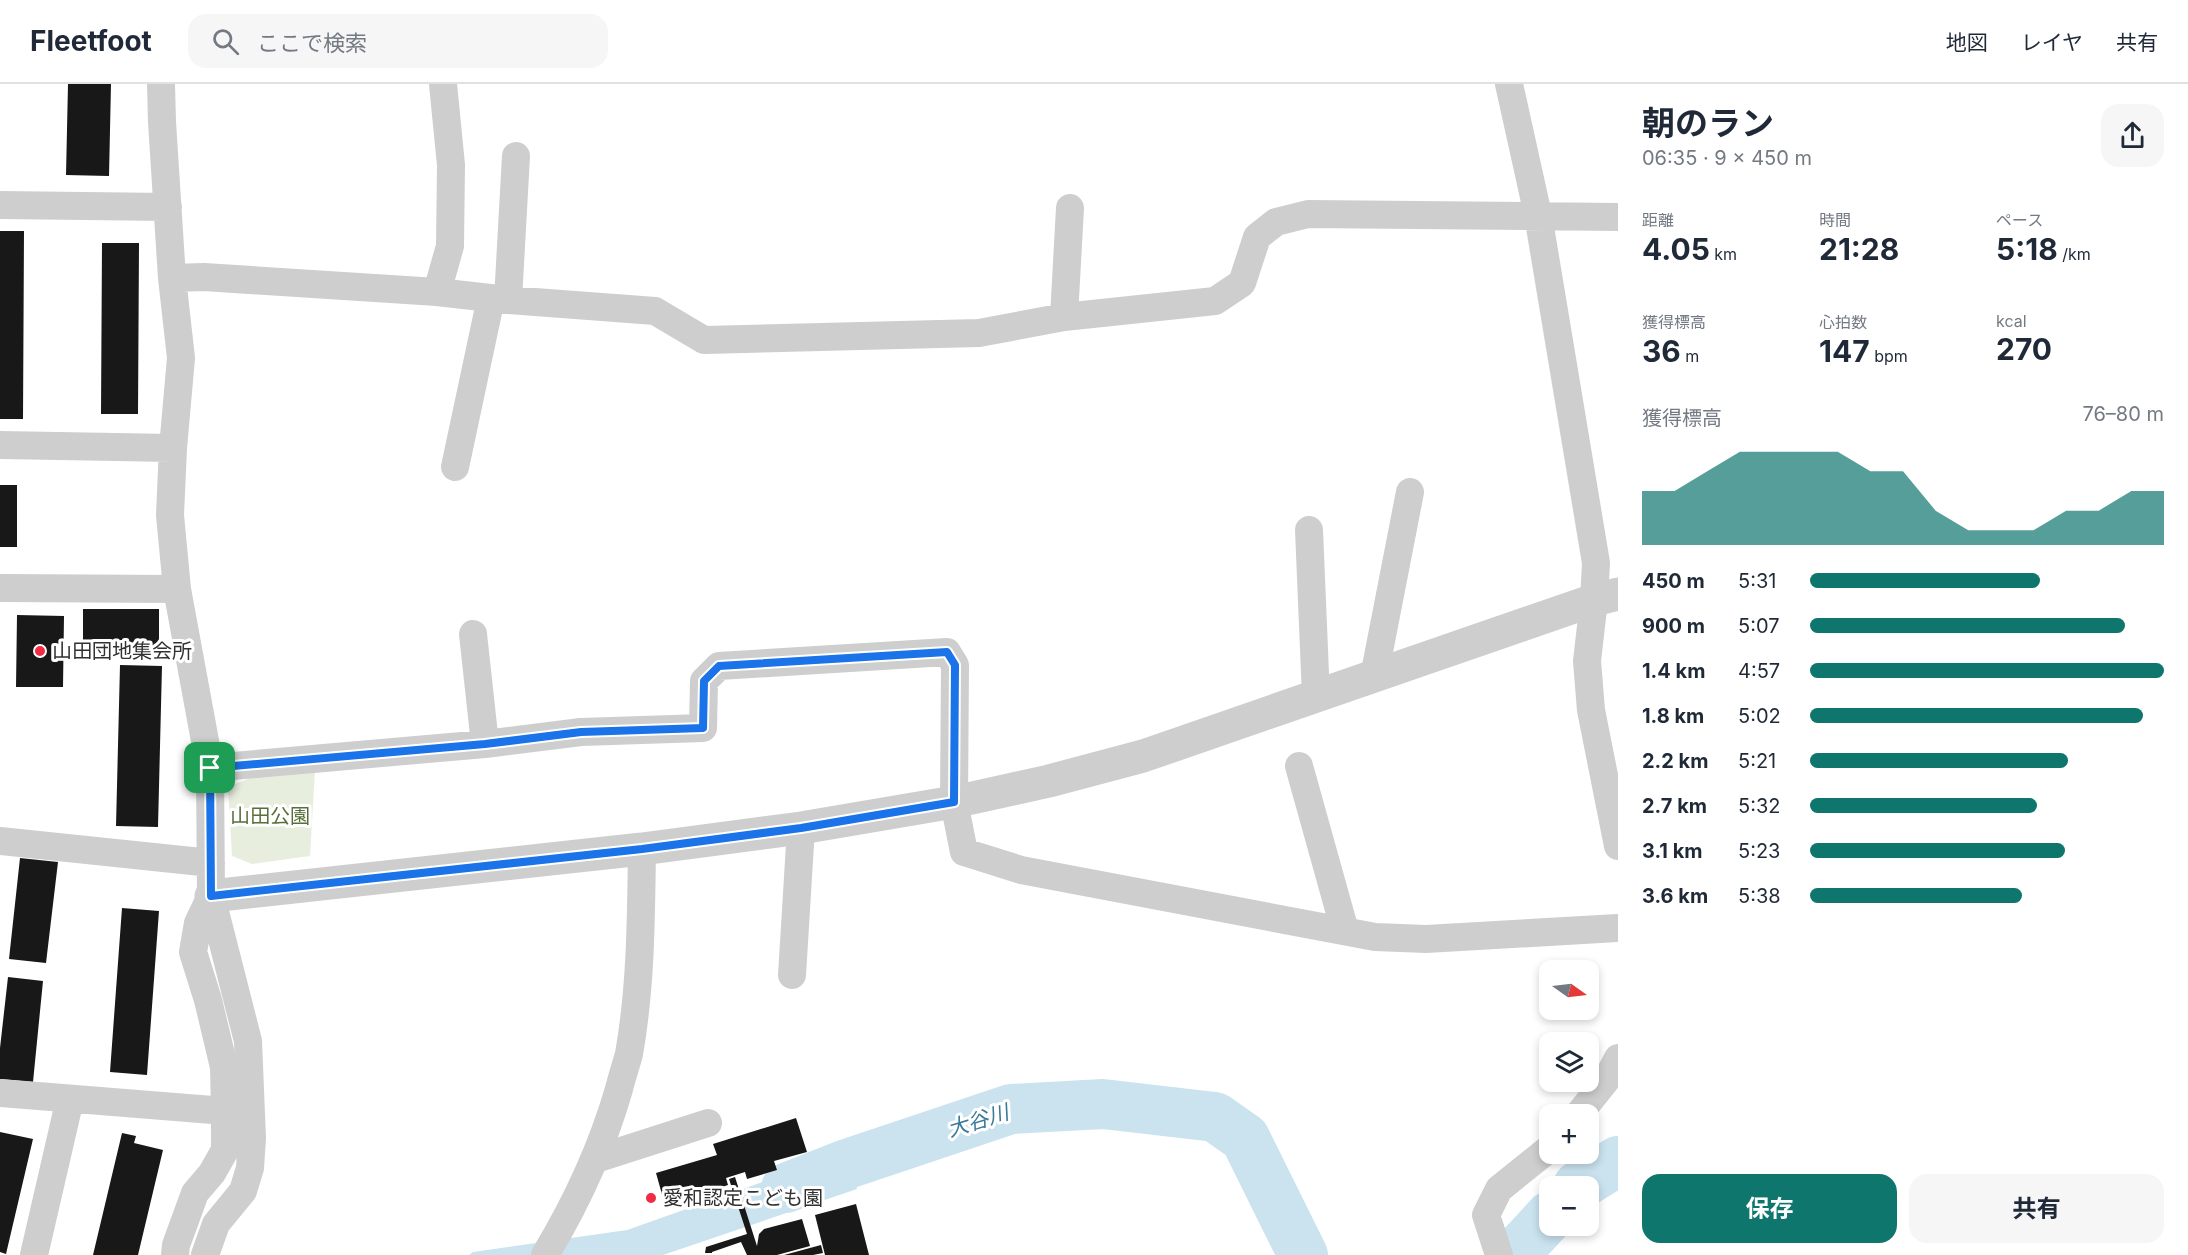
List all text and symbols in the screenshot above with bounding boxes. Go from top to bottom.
search box [188,14,608,68]
text: Fleetfoot [30,24,152,58]
icon: search [209,25,242,58]
text: ここで検索 [257,30,367,56]
text: 地図 [1946,30,1988,55]
text: レイヤ [2021,30,2083,55]
text: 共有 [2116,30,2158,55]
text: 朝のラン [1642,103,1774,143]
button: share [2101,104,2164,167]
text: 06:35 · 9 × 450 m [1642,146,1812,170]
text: 距離 [1642,210,1674,230]
text: 時間 [1819,210,1851,230]
text: ペース [1996,210,2043,230]
text: 4.05 [1642,231,1710,267]
text: 21:28 [1819,231,1899,267]
text: 5:18 [1996,231,2058,267]
text: km [1710,244,1737,264]
text: /km [2058,244,2091,264]
text: kcal [1996,311,2027,331]
text: 獲得標高 [1642,312,1706,332]
text: 心拍数 [1819,312,1867,332]
text: 270 [1996,331,2052,367]
text: 36 [1642,333,1681,369]
text: 147 [1819,333,1870,369]
text: m [1681,346,1699,366]
text: bpm [1870,346,1908,366]
text: 76–80 m [2082,402,2164,426]
text: 獲得標高 [1642,406,1722,430]
text: 450 m [1642,569,1705,593]
text: 5:31 [1738,569,1776,593]
text: 900 m [1642,614,1705,638]
text: 5:07 [1738,614,1779,638]
place label: 山田団地集会所 [52,639,192,663]
marker: 山田団地集会所 [33,644,47,658]
text: 1.4 km [1642,659,1705,683]
text: 4:57 [1738,659,1780,683]
text: 1.8 km [1642,704,1704,728]
text: 5:02 [1738,704,1781,728]
pin [184,742,235,793]
text: 2.2 km [1642,749,1708,773]
text: 5:21 [1738,749,1776,773]
icon: arrive [193,751,226,784]
text: 2.7 km [1642,794,1707,818]
text: 5:32 [1738,794,1780,818]
park label: 山田公園 [230,804,310,828]
text: 3.1 km [1642,839,1703,863]
text: 5:23 [1738,839,1780,863]
text: 3.6 km [1642,884,1708,908]
text: 5:38 [1738,884,1781,908]
north arrow [1539,960,1599,1020]
map controls [1539,960,1599,1236]
button: layers [1539,1032,1599,1092]
water label: 大谷川 [944,1099,1014,1142]
button: + [1539,1104,1599,1164]
button: 保存 [1642,1174,1897,1243]
button: 共有 [1909,1174,2164,1243]
button: − [1539,1176,1599,1236]
place label: 愛和認定こども園 [663,1186,823,1210]
marker: 愛和認定こども園 [644,1191,658,1205]

